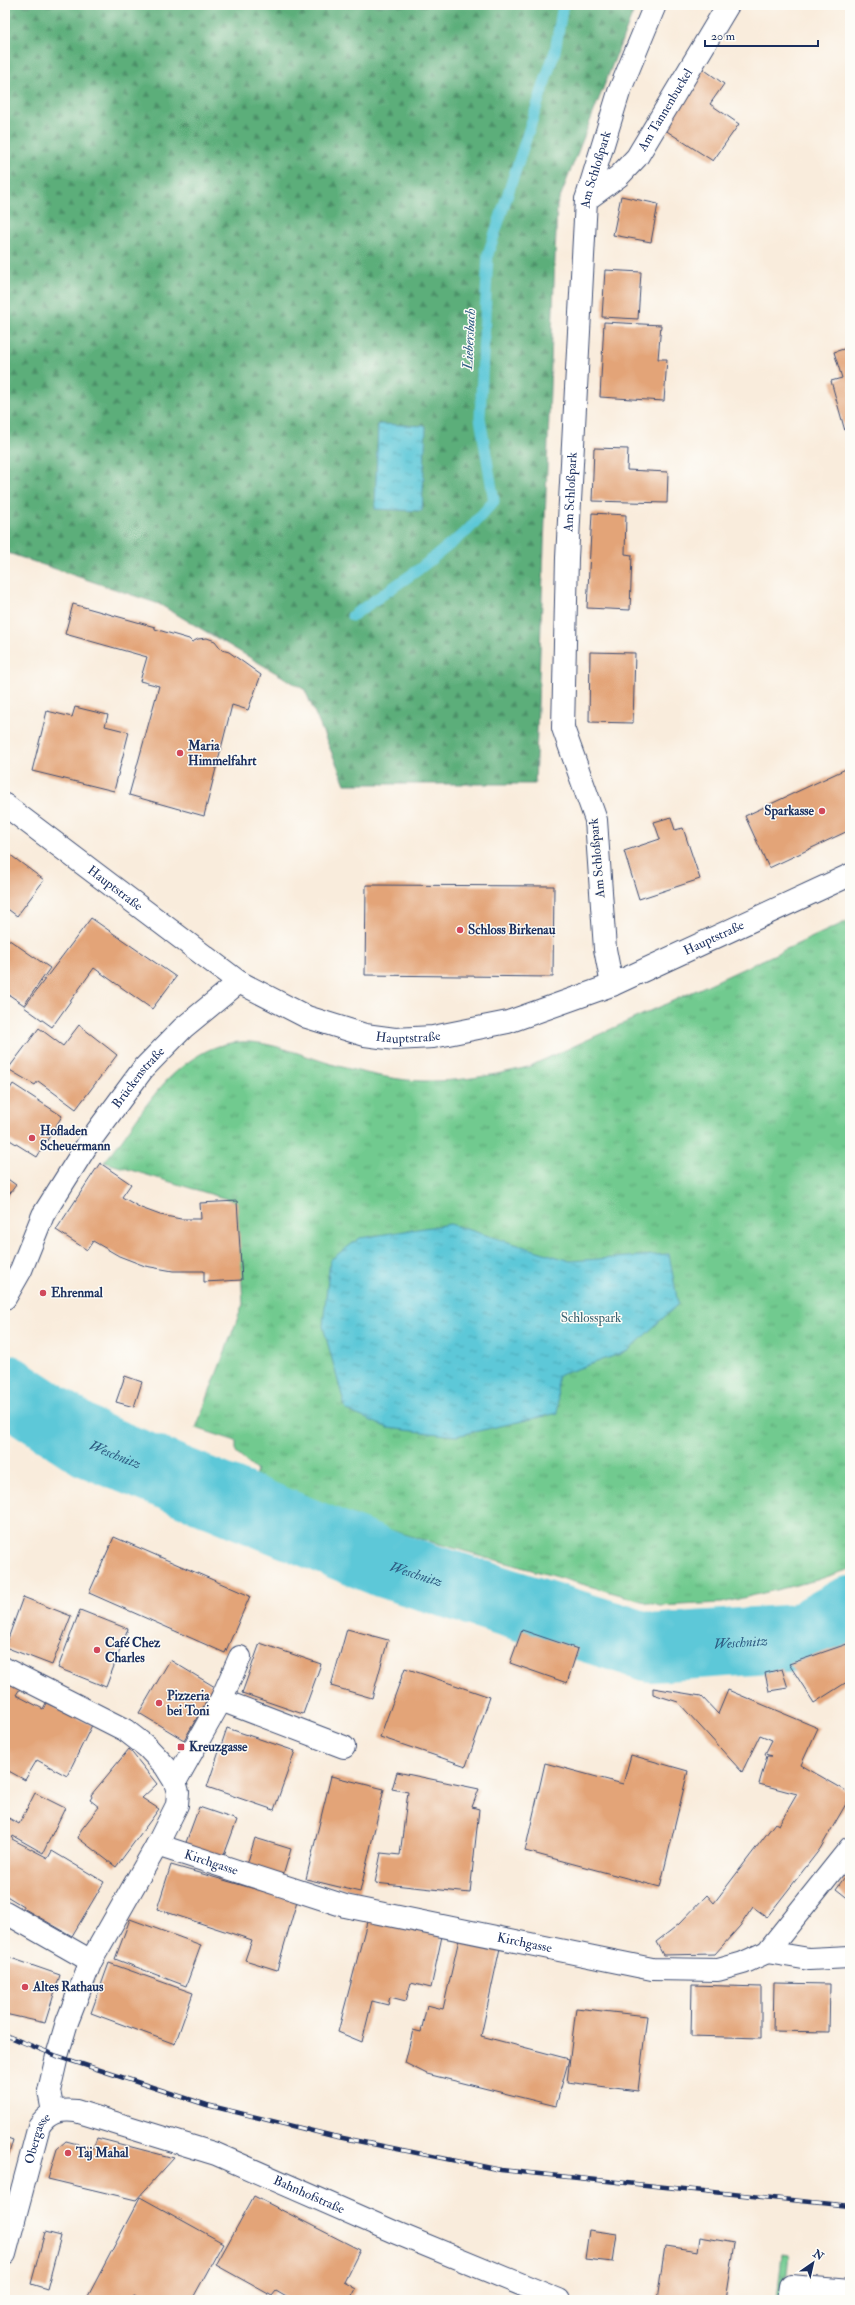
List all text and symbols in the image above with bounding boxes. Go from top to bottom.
scale bar [705,22,818,48]
text: 20 m [711,29,736,44]
street label: Am Tannenbuckel [634,65,696,155]
street label: Am Schloßpark [578,128,615,210]
water label: Liebersbach [459,308,479,371]
street label: Am Schloßpark [560,451,581,533]
place label: Maria Himmelfahrt [187,738,257,769]
marker: Maria Himmelfahrt [175,748,185,758]
place label: Sparkasse [764,803,815,820]
marker: Sparkasse [817,806,827,816]
street label: Am Schloßpark [585,817,610,899]
street label: Hauptstraße [84,862,146,915]
street label: Hauptstraße [681,917,747,959]
place label: Schloss Birkenau [468,922,556,938]
marker: Schloss Birkenau [455,925,465,935]
street label: Hauptstraße [375,1028,442,1048]
street label: Brückenstraße [109,1043,169,1112]
place label: Hofladen Scheuermann [40,1123,111,1154]
marker: Hofladen Scheuermann [27,1133,37,1143]
place label: Ehrenmal [51,1285,104,1301]
marker: Ehrenmal [38,1288,48,1298]
park label: Schlosspark [561,1310,622,1327]
water label: Weschnitz [87,1436,144,1472]
water label: Weschnitz [388,1558,445,1590]
water label: Weschnitz [713,1632,768,1652]
place label: Café Chez Charles [105,1635,161,1666]
marker: Café Chez Charles [92,1645,102,1655]
place label: Pizzeria bei Toni [166,1688,210,1719]
marker: Pizzeria bei Toni [154,1698,164,1708]
place label: Kreuzgasse [189,1739,248,1756]
marker: Kreuzgasse [176,1742,186,1752]
street label: Kirchgasse [182,1846,241,1879]
street label: Kirchgasse [496,1929,554,1956]
place label: Altes Rathaus [32,1979,104,1995]
marker: Altes Rathaus [20,1982,30,1992]
street label: Obergasse [21,2109,54,2166]
place label: Taj Mahal [75,2145,129,2161]
marker: Taj Mahal [63,2148,73,2158]
street label: Bahnhofstraße [271,2172,348,2218]
north arrow [793,2243,833,2283]
text: N [810,2246,827,2264]

